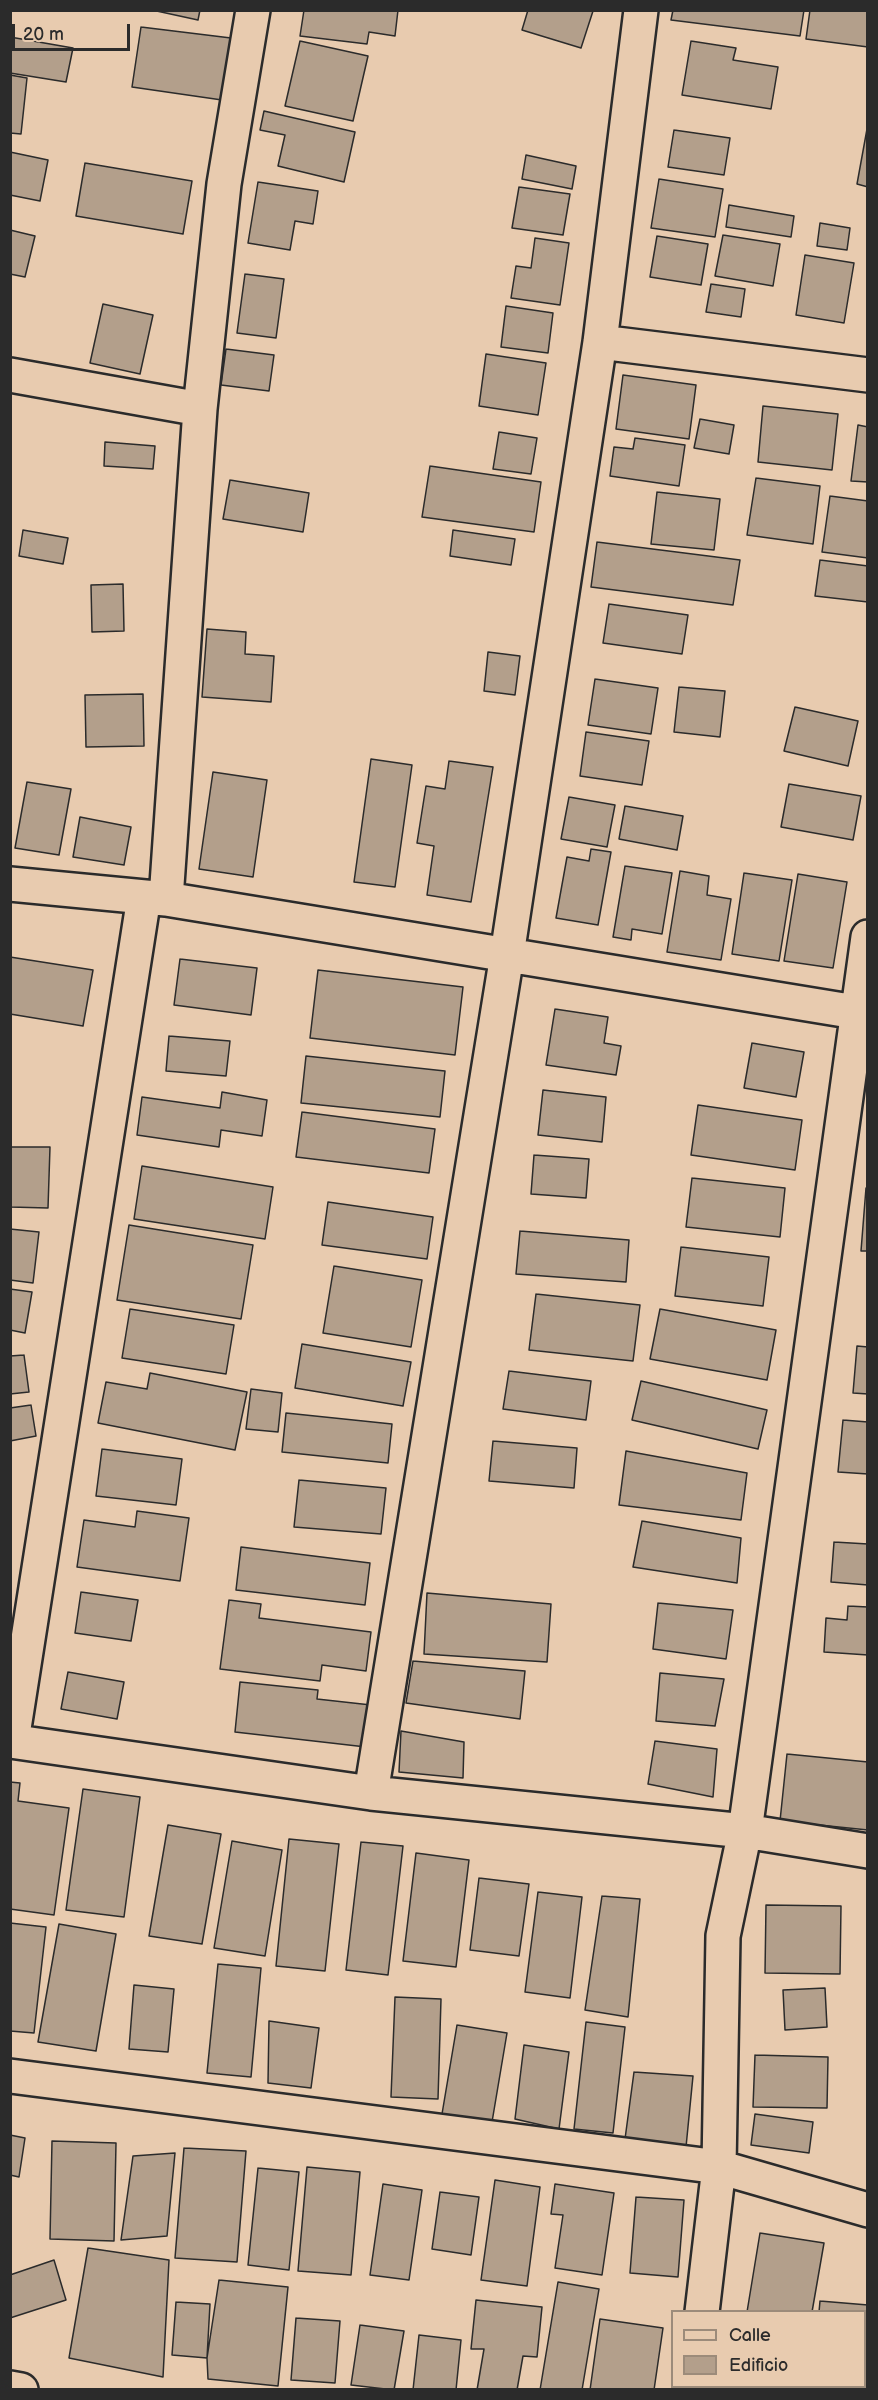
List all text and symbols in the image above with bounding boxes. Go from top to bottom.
scale bar [15,12,134,50]
text: 20 m [23,24,64,45]
legend [671,2310,866,2388]
text: Calle [729,2325,771,2346]
text: Edificio [729,2355,788,2376]

